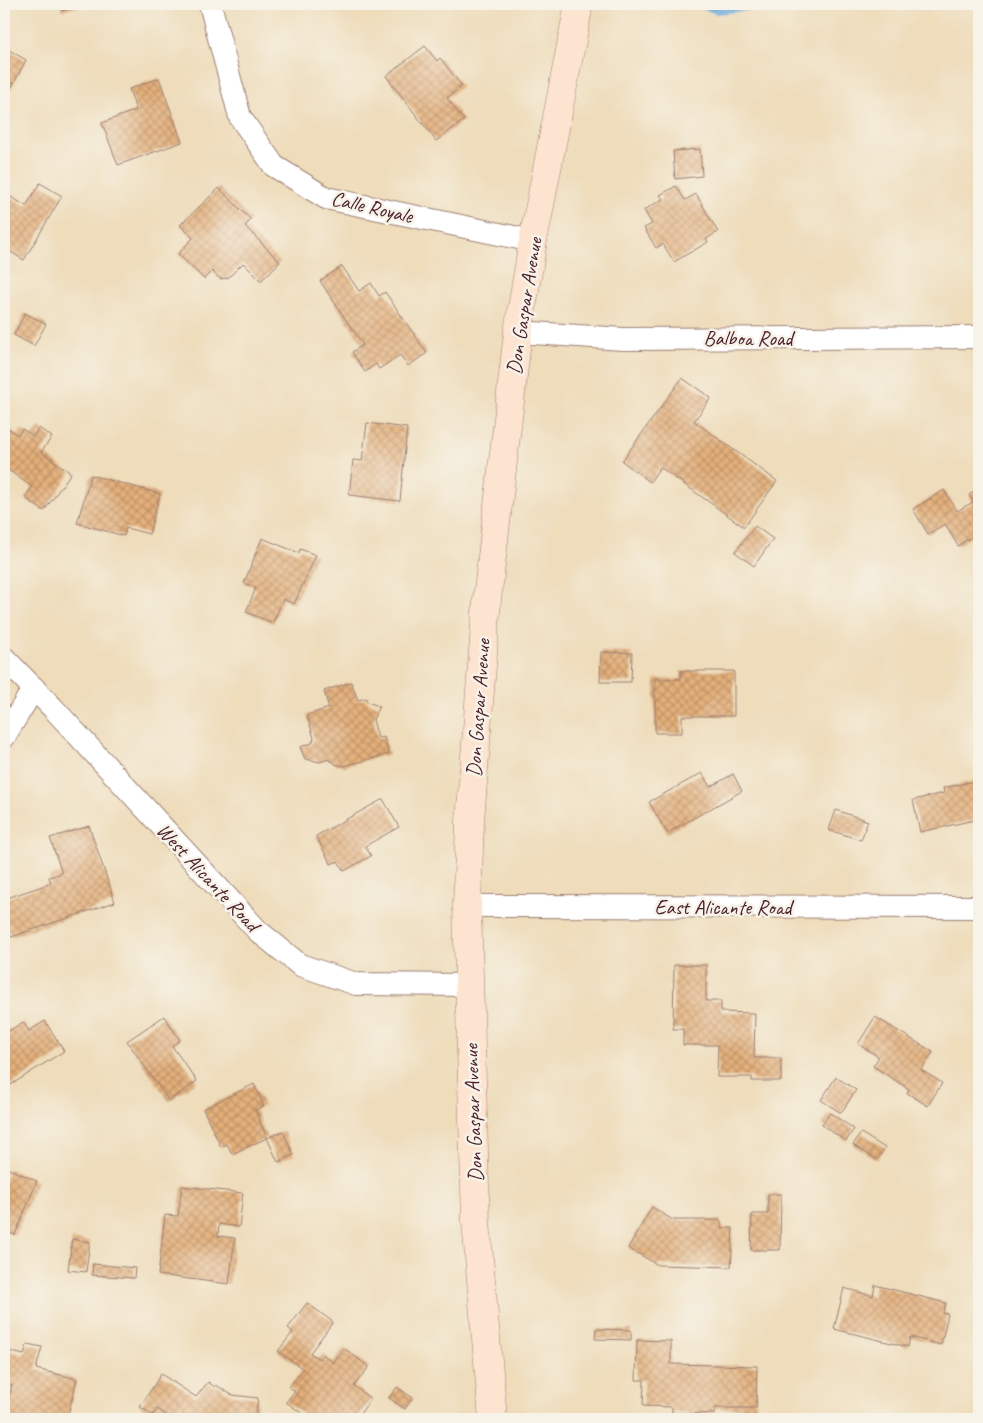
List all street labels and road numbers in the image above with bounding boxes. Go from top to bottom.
street label: Calle Royale [329,185,416,229]
street label: Don Gaspar Avenue [500,235,548,376]
street label: Balboa Road [703,325,796,351]
street label: Don Gaspar Avenue [460,637,496,778]
street label: West Alicante Road [151,817,267,939]
street label: East Alicante Road [654,894,795,920]
street label: Don Gaspar Avenue [458,1042,488,1182]

